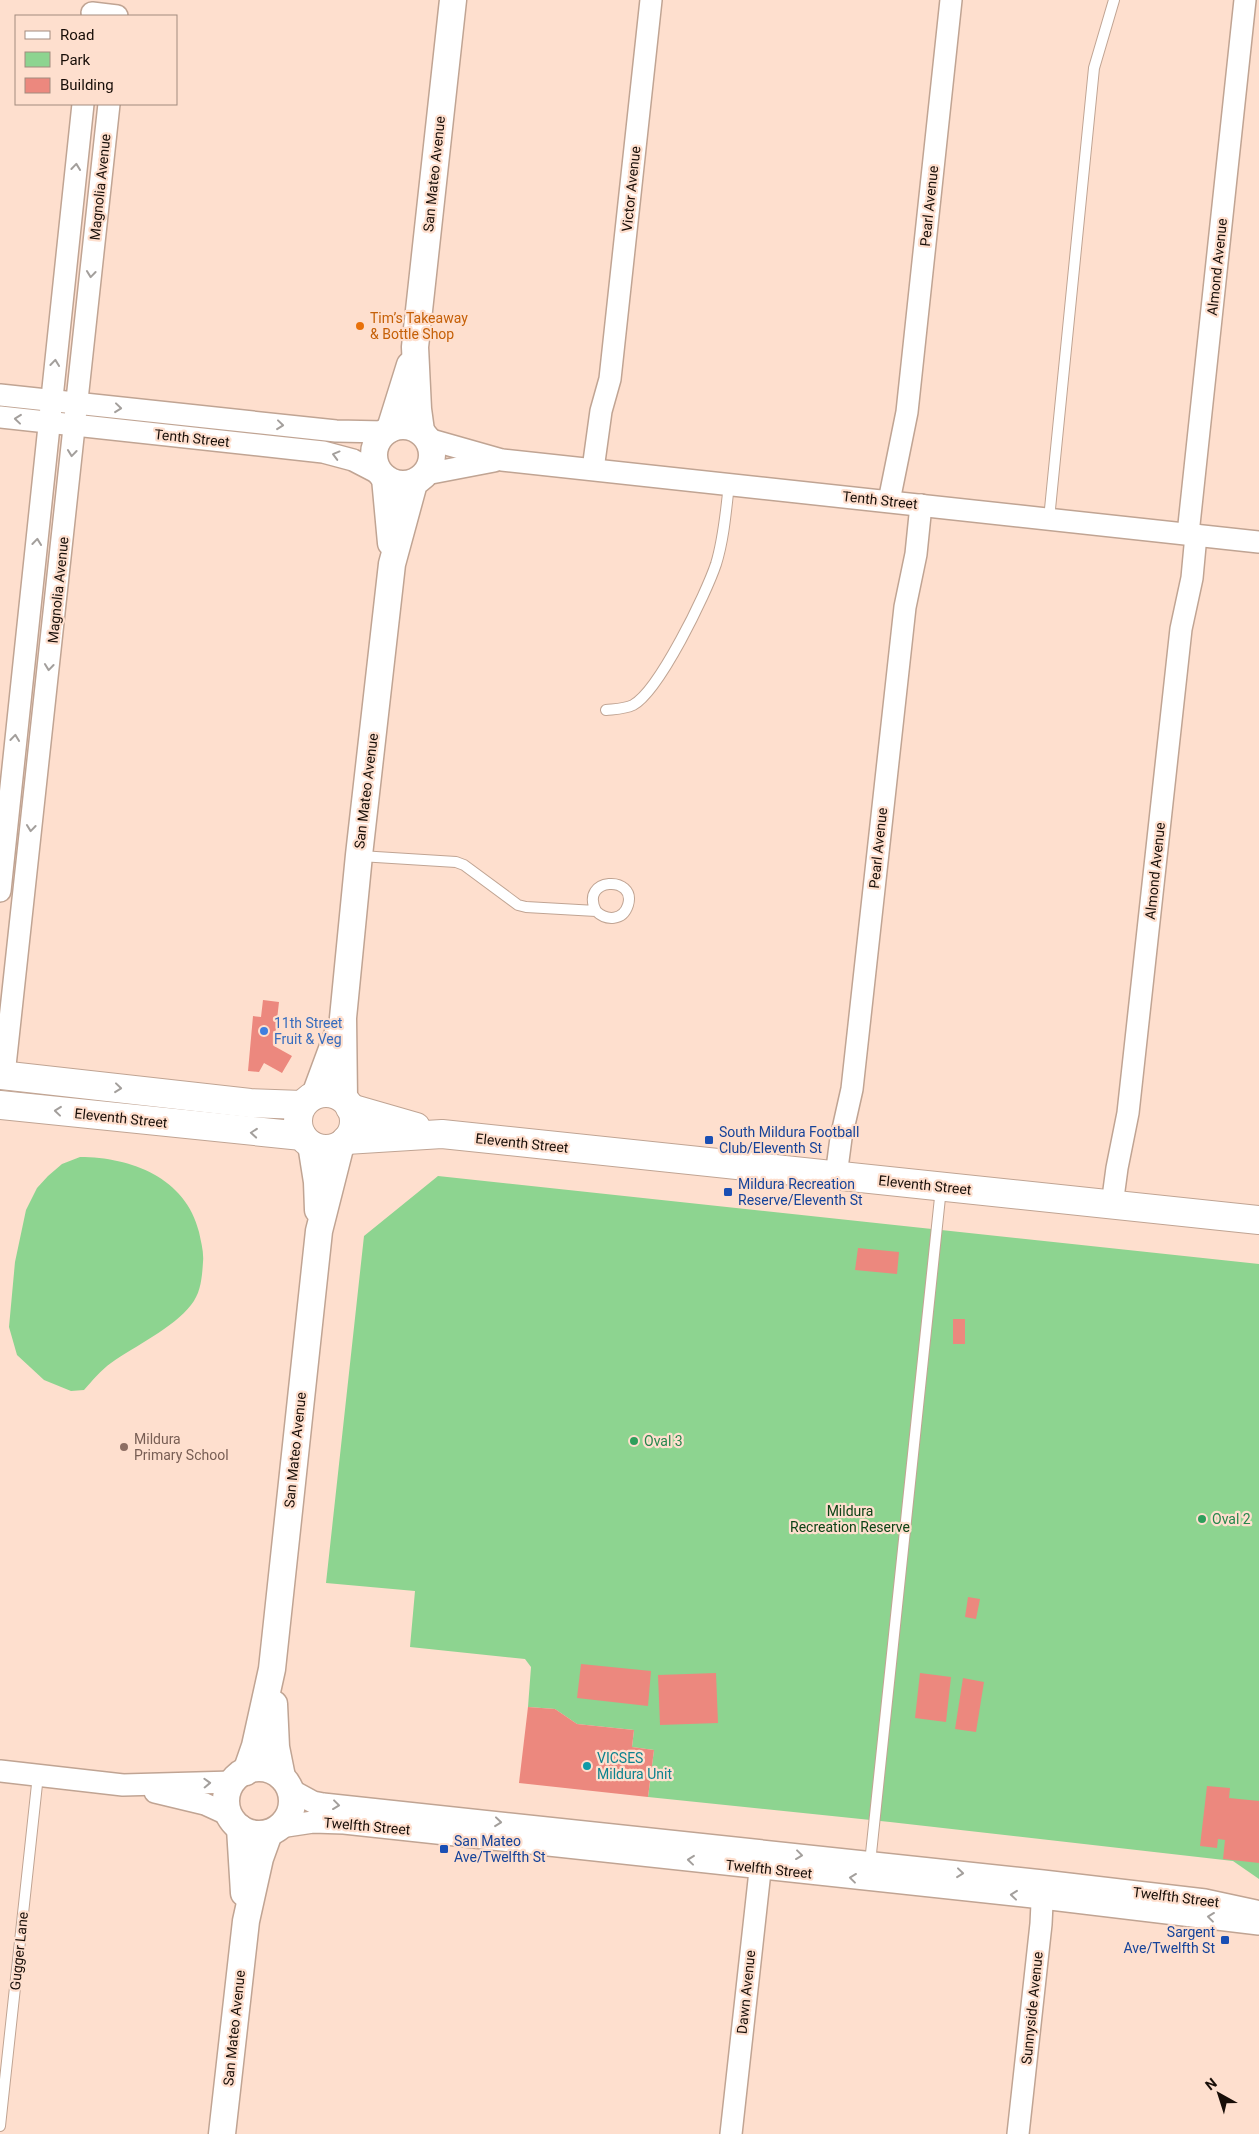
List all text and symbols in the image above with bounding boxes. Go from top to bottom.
legend [15,15,178,105]
text: Road [60,26,94,44]
text: Park [60,51,91,69]
text: Building [60,76,114,94]
street label: San Mateo Avenue [420,115,448,233]
street label: Magnolia Avenue [86,133,114,241]
street label: Victor Avenue [619,145,643,233]
one-way arrow [70,162,81,170]
street label: Pearl Avenue [917,165,941,247]
street label: Almond Avenue [1204,218,1230,316]
one-way arrow [86,270,97,278]
place label: Tim’s Takeaway & Bottle Shop [370,310,468,342]
marker: Tim’s Takeaway & Bottle Shop [354,320,366,332]
one-way arrow [49,359,60,367]
one-way arrow [114,402,122,413]
one-way arrow [14,414,22,425]
one-way arrow [276,419,284,430]
street label: Tenth Street [154,426,231,450]
one-way arrow [67,449,78,457]
one-way arrow [331,450,340,461]
street label: Tenth Street [842,488,919,512]
street label: Magnolia Avenue [44,536,72,644]
one-way arrow [31,538,42,546]
one-way arrow [44,663,55,671]
street label: San Mateo Avenue [351,732,381,850]
one-way arrow [10,734,21,742]
street label: Pearl Avenue [866,807,890,889]
street label: Almond Avenue [1142,822,1168,920]
one-way arrow [26,825,37,833]
place label: 11th Street Fruit & Veg [274,1015,343,1047]
marker: 11th Street Fruit & Veg [258,1025,270,1037]
one-way arrow [114,1082,122,1093]
street label: Eleventh Street [74,1105,169,1131]
one-way arrow [53,1106,61,1117]
place label: South Mildura Football Club/Eleventh St [719,1124,859,1156]
one-way arrow [250,1127,258,1138]
street label: Eleventh Street [475,1130,570,1156]
marker: South Mildura Football Club/Eleventh St [703,1134,715,1146]
street label: Eleventh Street [878,1172,973,1198]
place label: Mildura Recreation Reserve/Eleventh St [738,1176,863,1208]
marker: Mildura Recreation Reserve/Eleventh St [722,1186,734,1198]
street label: San Mateo Avenue [281,1391,309,1509]
place label: Mildura Primary School [134,1431,229,1463]
place label: Oval 3 [644,1433,683,1449]
marker: Oval 3 [628,1435,640,1447]
marker: Mildura Primary School [118,1441,130,1453]
park label: Mildura Recreation Reserve [790,1503,910,1535]
place label: Oval 2 [1212,1511,1251,1527]
marker: Oval 2 [1196,1513,1208,1525]
place label: VICSES Mildura Unit [597,1750,672,1782]
marker: VICSES Mildura Unit [581,1760,593,1772]
one-way arrow [204,1778,211,1788]
one-way arrow [333,1799,341,1810]
street label: Twelfth Street [323,1814,411,1838]
one-way arrow [494,1816,502,1827]
place label: San Mateo Ave/Twelfth St [454,1833,546,1865]
marker: San Mateo Ave/Twelfth St [438,1843,450,1855]
one-way arrow [795,1849,803,1860]
one-way arrow [687,1855,695,1866]
street label: Twelfth Street [725,1857,813,1882]
one-way arrow [956,1867,964,1878]
one-way arrow [849,1873,857,1884]
street label: Twelfth Street [1132,1884,1221,1910]
one-way arrow [1010,1890,1018,1901]
street label: Gugger Lane [7,1911,31,1991]
one-way arrow [1206,1912,1214,1923]
place label: Sargent Ave/Twelfth St [1123,1924,1215,1956]
marker: Sargent Ave/Twelfth St [1219,1934,1231,1946]
street label: Dawn Avenue [734,1949,758,2035]
street label: Sunnyside Avenue [1018,1951,1046,2065]
street label: San Mateo Avenue [220,1969,248,2087]
north arrow [1194,2069,1244,2119]
text: N [1202,2075,1220,2093]

